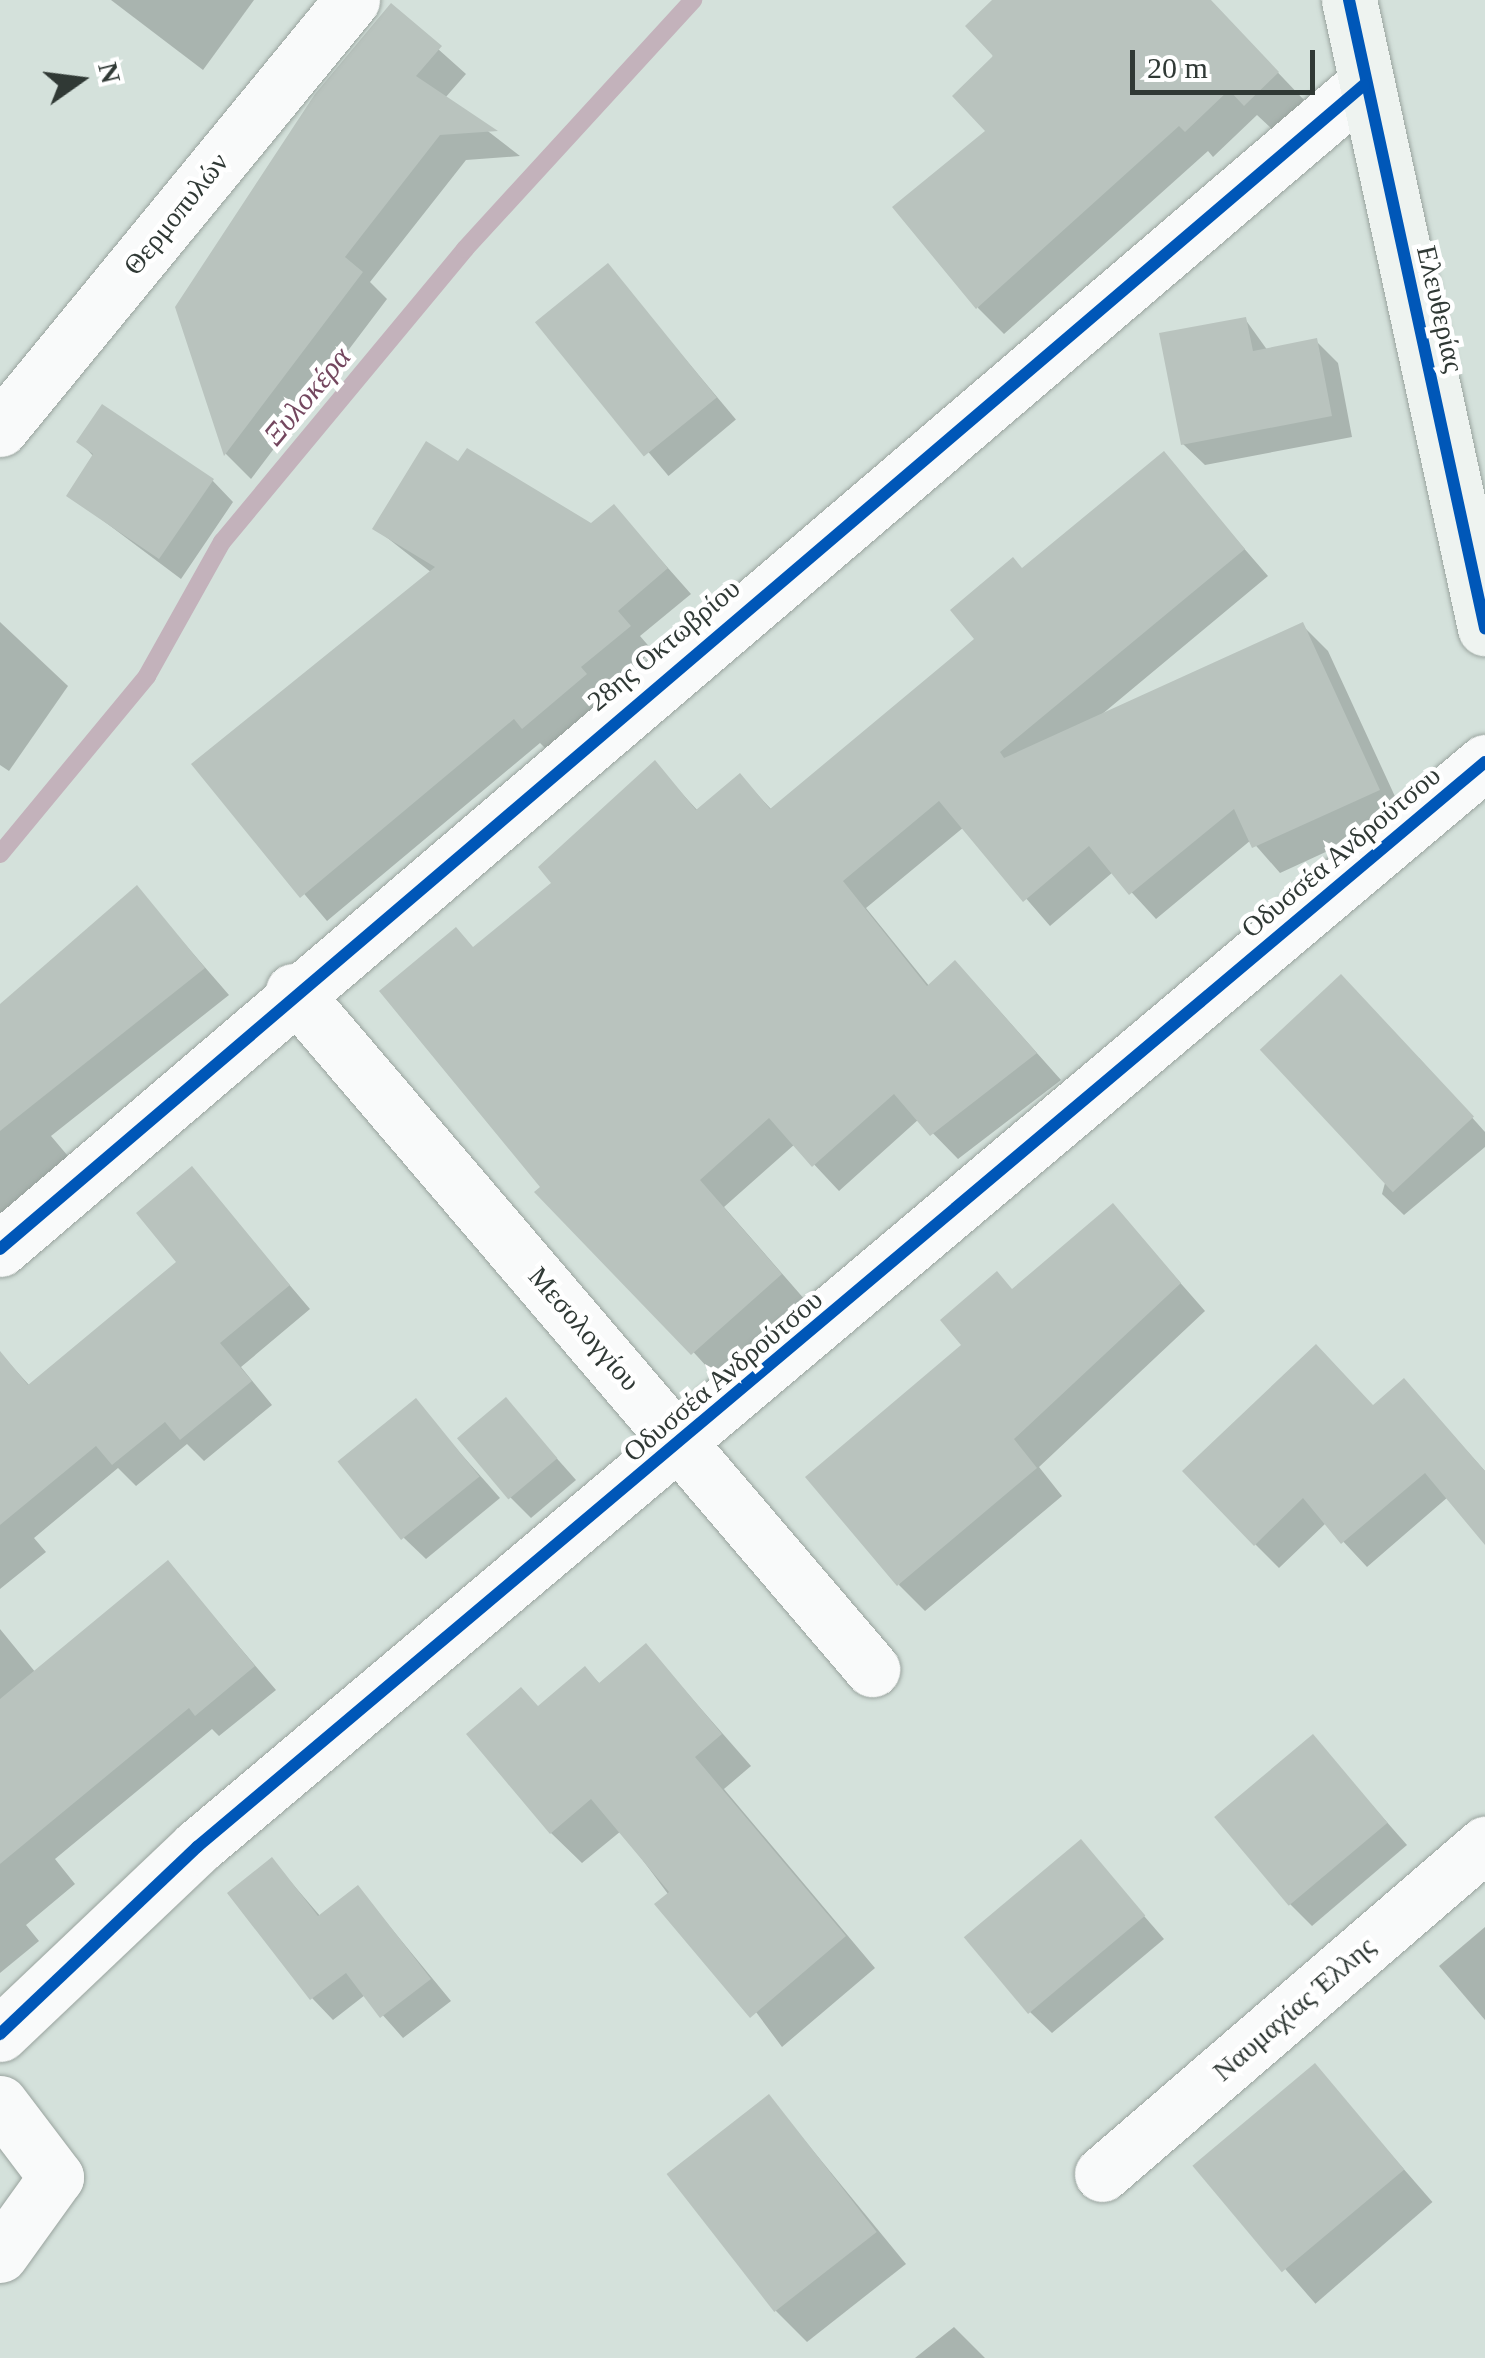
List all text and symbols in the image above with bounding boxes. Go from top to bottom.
north arrow [30,30,130,130]
scale bar [1135,30,1320,92]
text: 20 m [1147,51,1208,84]
text: N [92,59,127,86]
street label: Θερμοπυλών [116,146,236,282]
street label: Ελευθερίας [1409,243,1471,375]
water label: Ξυλοκέρα [256,339,358,453]
street label: 28ης Οκτωβρίου [581,572,747,718]
street label: Οδυσσέα Ανδρούτσου [1234,758,1448,946]
street label: Μεσολογγίου [521,1260,647,1398]
street label: Οδυσσέα Ανδρούτσου [616,1282,830,1470]
street label: Ναυμαχίας Έλλης [1206,1930,1382,2088]

